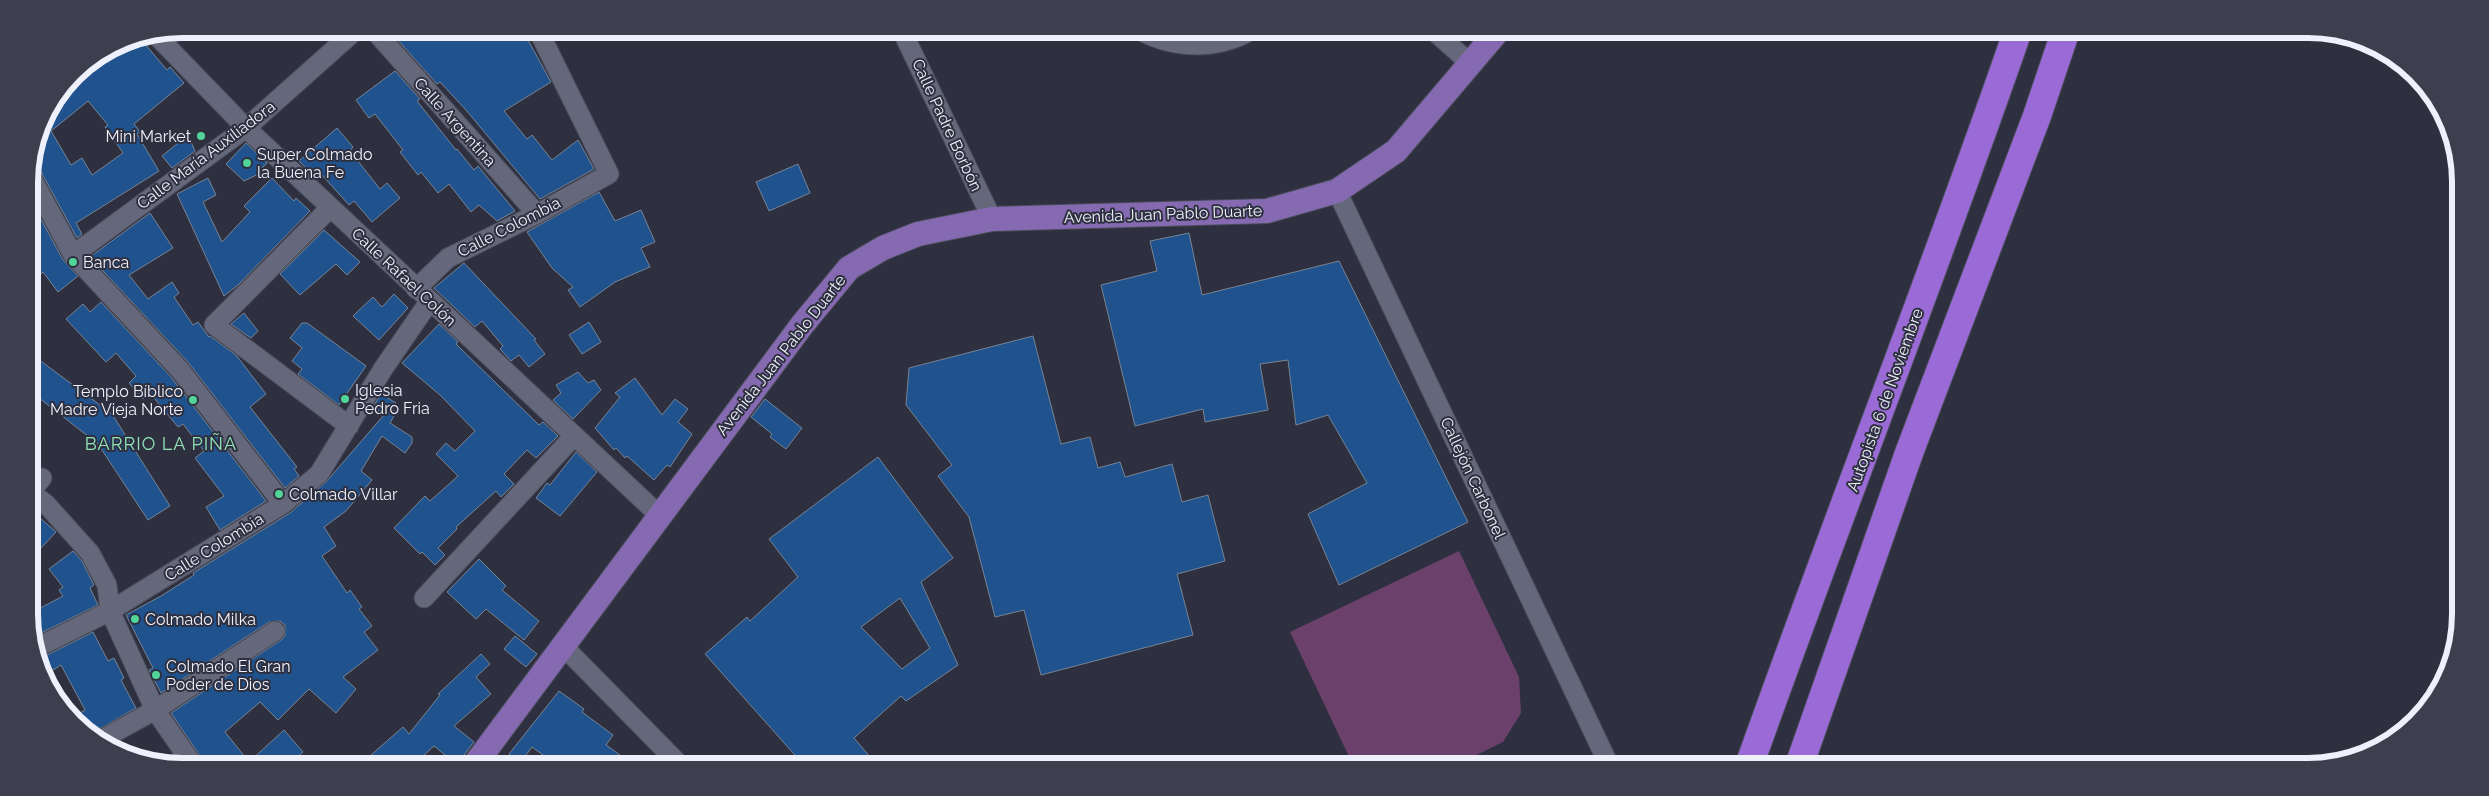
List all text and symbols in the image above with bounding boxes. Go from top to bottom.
street label: Calle Padre Borbón [908,56,986,194]
street label: Calle Argentina [410,74,500,170]
street label: Calle María Auxiliadora [133,97,279,213]
place label: Mini Market [106,127,192,146]
marker: Mini Market [195,130,207,142]
place label: Super Colmado la Buena Fe [257,145,373,182]
marker: Super Colmado la Buena Fe [241,157,253,169]
street label: Calle Colombia [454,193,564,261]
street label: Avenida Juan Pablo Duarte [1063,201,1263,227]
street label: Calle Rafael Colón [348,224,460,330]
place label: Banca [83,253,129,272]
marker: Banca [67,256,79,268]
street label: Avenida Juan Pablo Duarte [712,271,850,439]
street label: Autopista 6 de Noviembre [1843,306,1927,494]
place label: Iglesia Pedro Fria [355,381,430,418]
place label: Templo Bíblico Madre Vieja Norte [50,382,183,419]
marker: Iglesia Pedro Fria [339,393,351,405]
marker: Templo Bíblico Madre Vieja Norte [187,394,199,406]
street label: Callejón Carbonel [1436,414,1510,542]
district label: BARRIO LA PIÑA [85,433,237,454]
place label: Colmado Villar [289,485,398,504]
marker: Colmado Villar [273,488,285,500]
street label: Calle Colombia [161,509,267,585]
place label: Colmado Milka [145,610,256,629]
marker: Colmado Milka [129,613,141,625]
place label: Colmado El Gran Poder de Dios [166,657,291,694]
marker: Colmado El Gran Poder de Dios [150,669,162,681]

